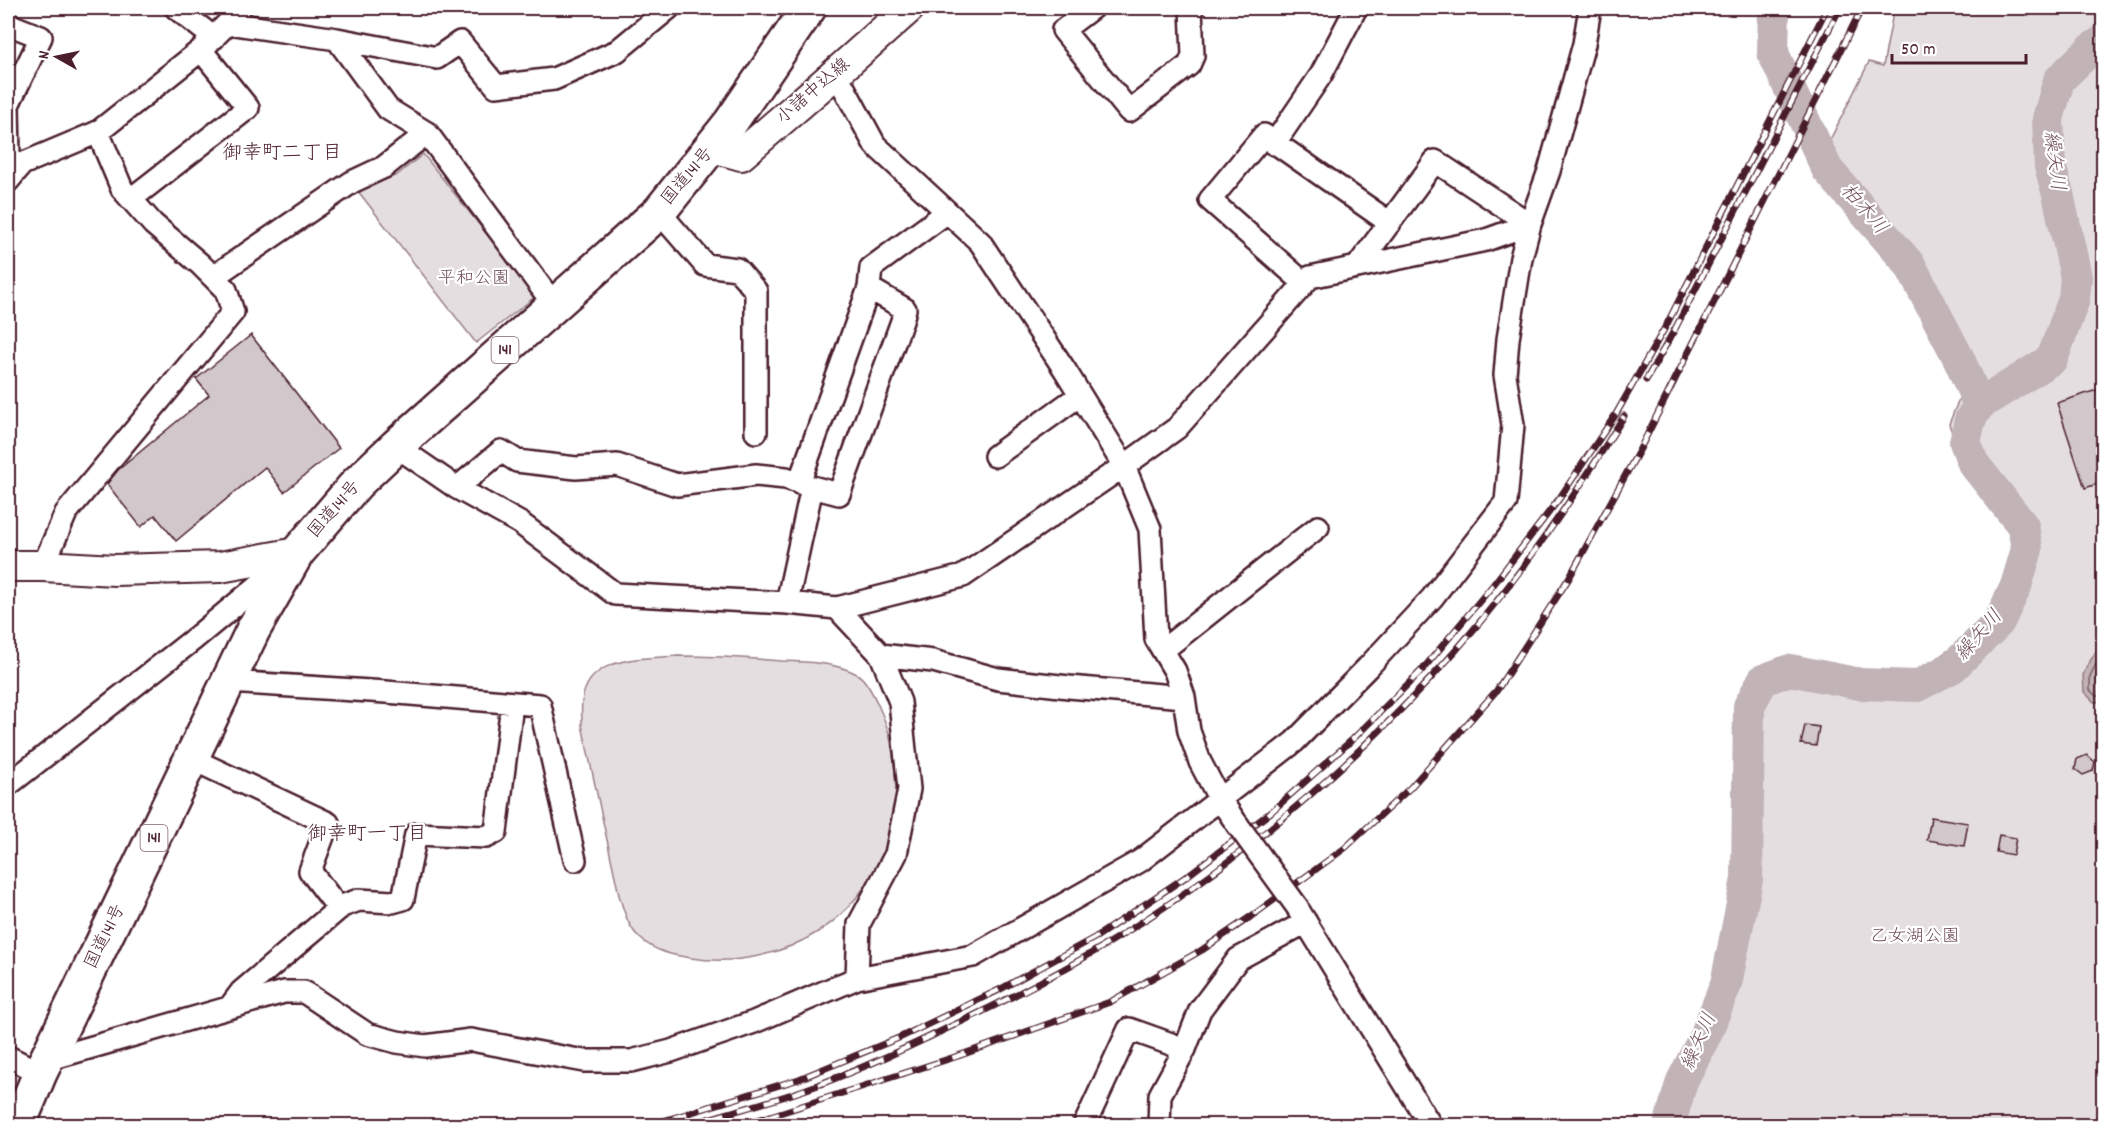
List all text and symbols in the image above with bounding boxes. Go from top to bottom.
north arrow [27,27,87,87]
scale bar [1892,27,2026,65]
text: 50 m [1901,38,1936,63]
text: N [33,49,57,61]
street label: 小諸中込線 [772,53,856,131]
water label: 繰矢川 [2035,130,2071,192]
district label: 御幸町二丁目 [222,140,342,168]
street label: 国道141号 [656,142,720,212]
water label: 柏木川 [1833,178,1893,242]
park label: 平和公園 [438,267,510,292]
road number: 141 [492,337,518,363]
street label: 国道141号 [303,476,367,544]
water label: 繰矢川 [1950,604,2010,668]
district label: 御幸町一丁目 [307,821,427,849]
road number: 141 [140,825,168,851]
street label: 国道141号 [80,900,132,974]
park label: 乙女湖公園 [1870,925,1960,950]
water label: 繰矢川 [1675,1009,1725,1075]

